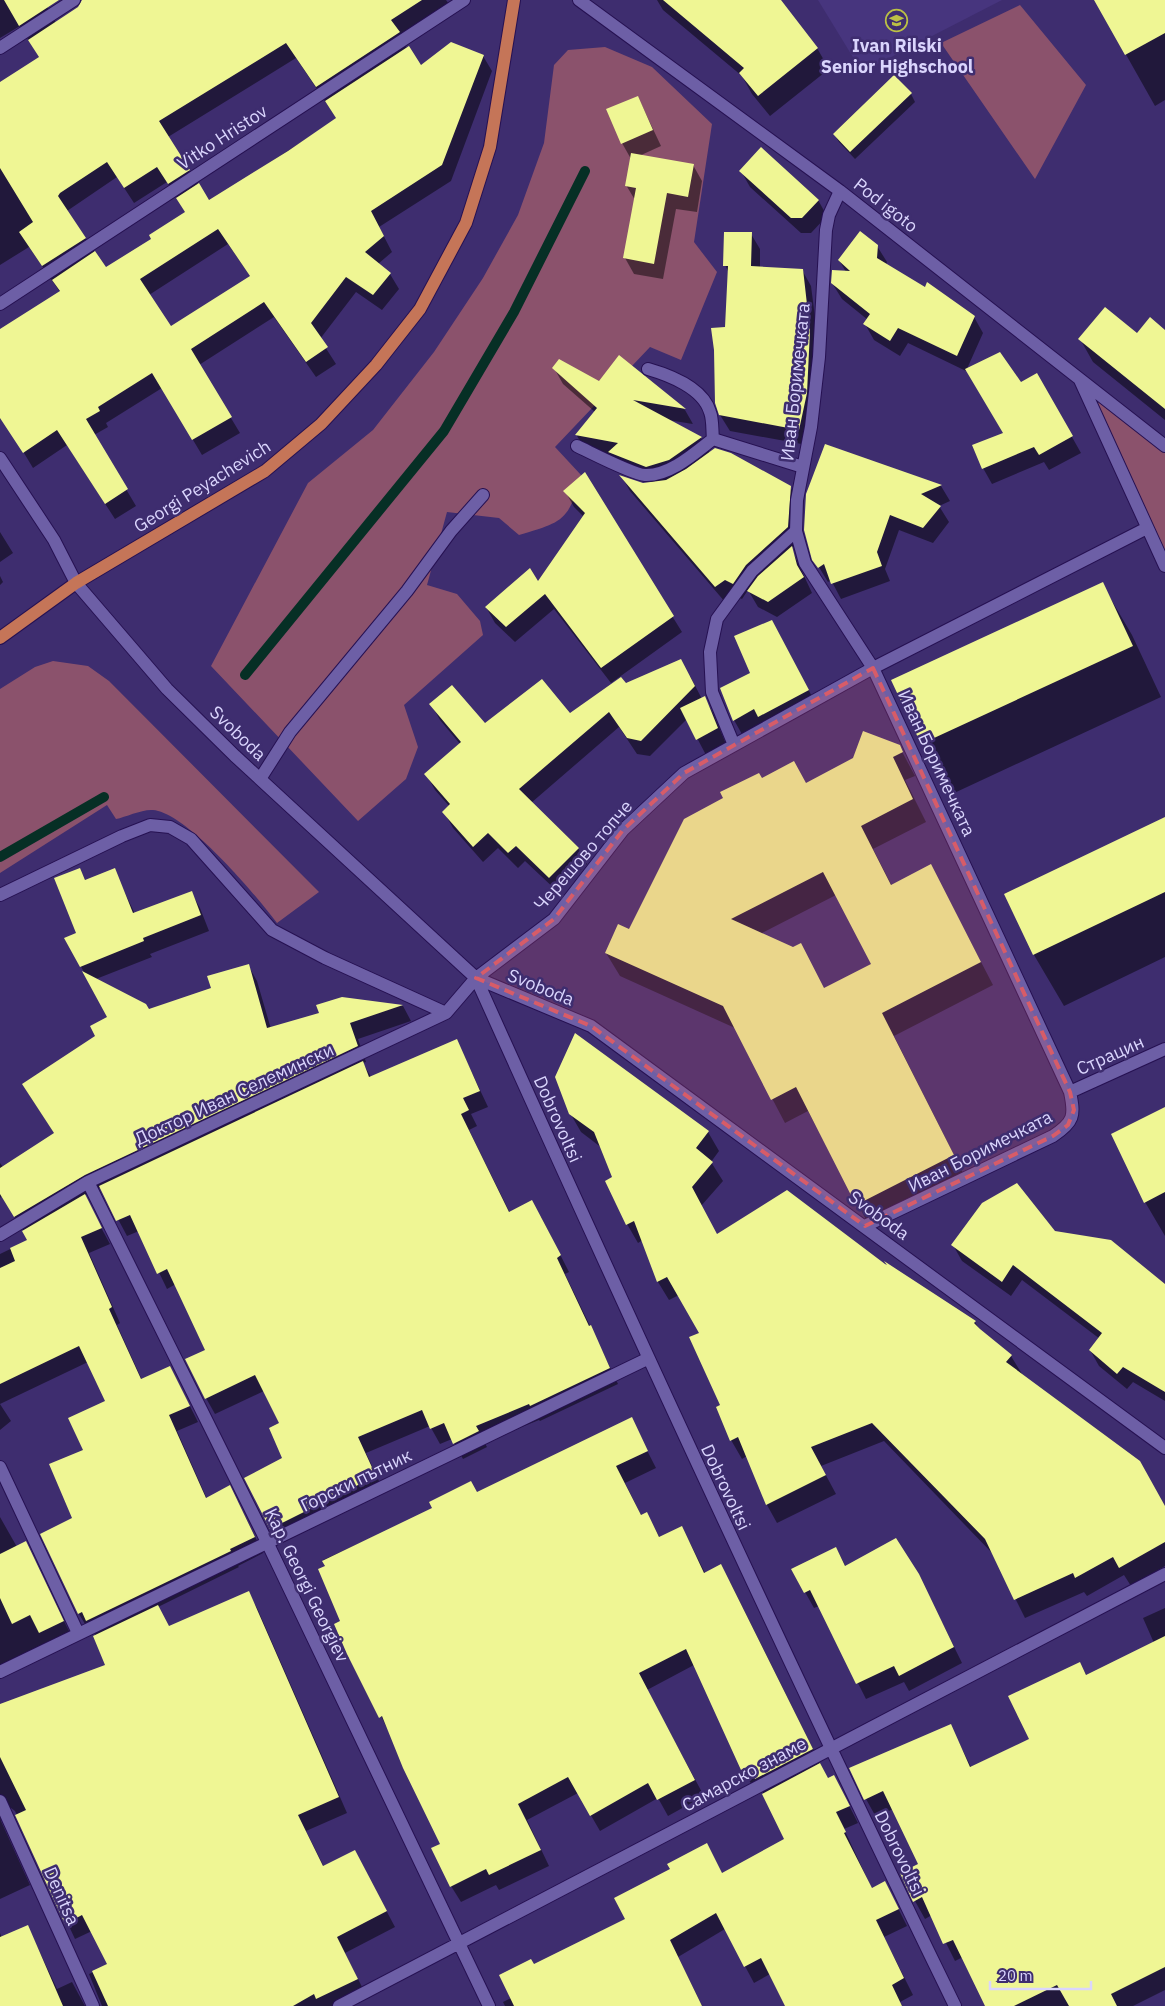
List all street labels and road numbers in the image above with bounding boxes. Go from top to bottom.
street label: Vitko Hristov [173,99,271,175]
street label: Pod igoto [849,173,923,237]
street label: Иван Боримечката [775,302,815,462]
street label: Georgi Peyachevich [129,435,275,537]
street label: Иван Боримечката [893,686,981,840]
street label: Svoboda [205,700,271,766]
street label: Черешово топче [529,795,637,915]
street label: Svoboda [504,963,578,1011]
street label: Страцин [1073,1030,1147,1080]
street label: Доктор Иван Селемински [131,1038,337,1150]
street label: Dobrovoltsi [529,1072,587,1166]
street label: Иван Боримечката [904,1105,1056,1197]
street label: Svoboda [844,1185,914,1245]
street label: Dobrovoltsi [696,1440,756,1534]
street label: Горски пътник [297,1443,415,1517]
street label: Kap. Georgi Georgiev [260,1504,354,1666]
street label: Самарско знаме [678,1731,810,1817]
street label: Dobrovoltsi [869,1807,931,1899]
street label: Denitsa [39,1863,85,1929]

